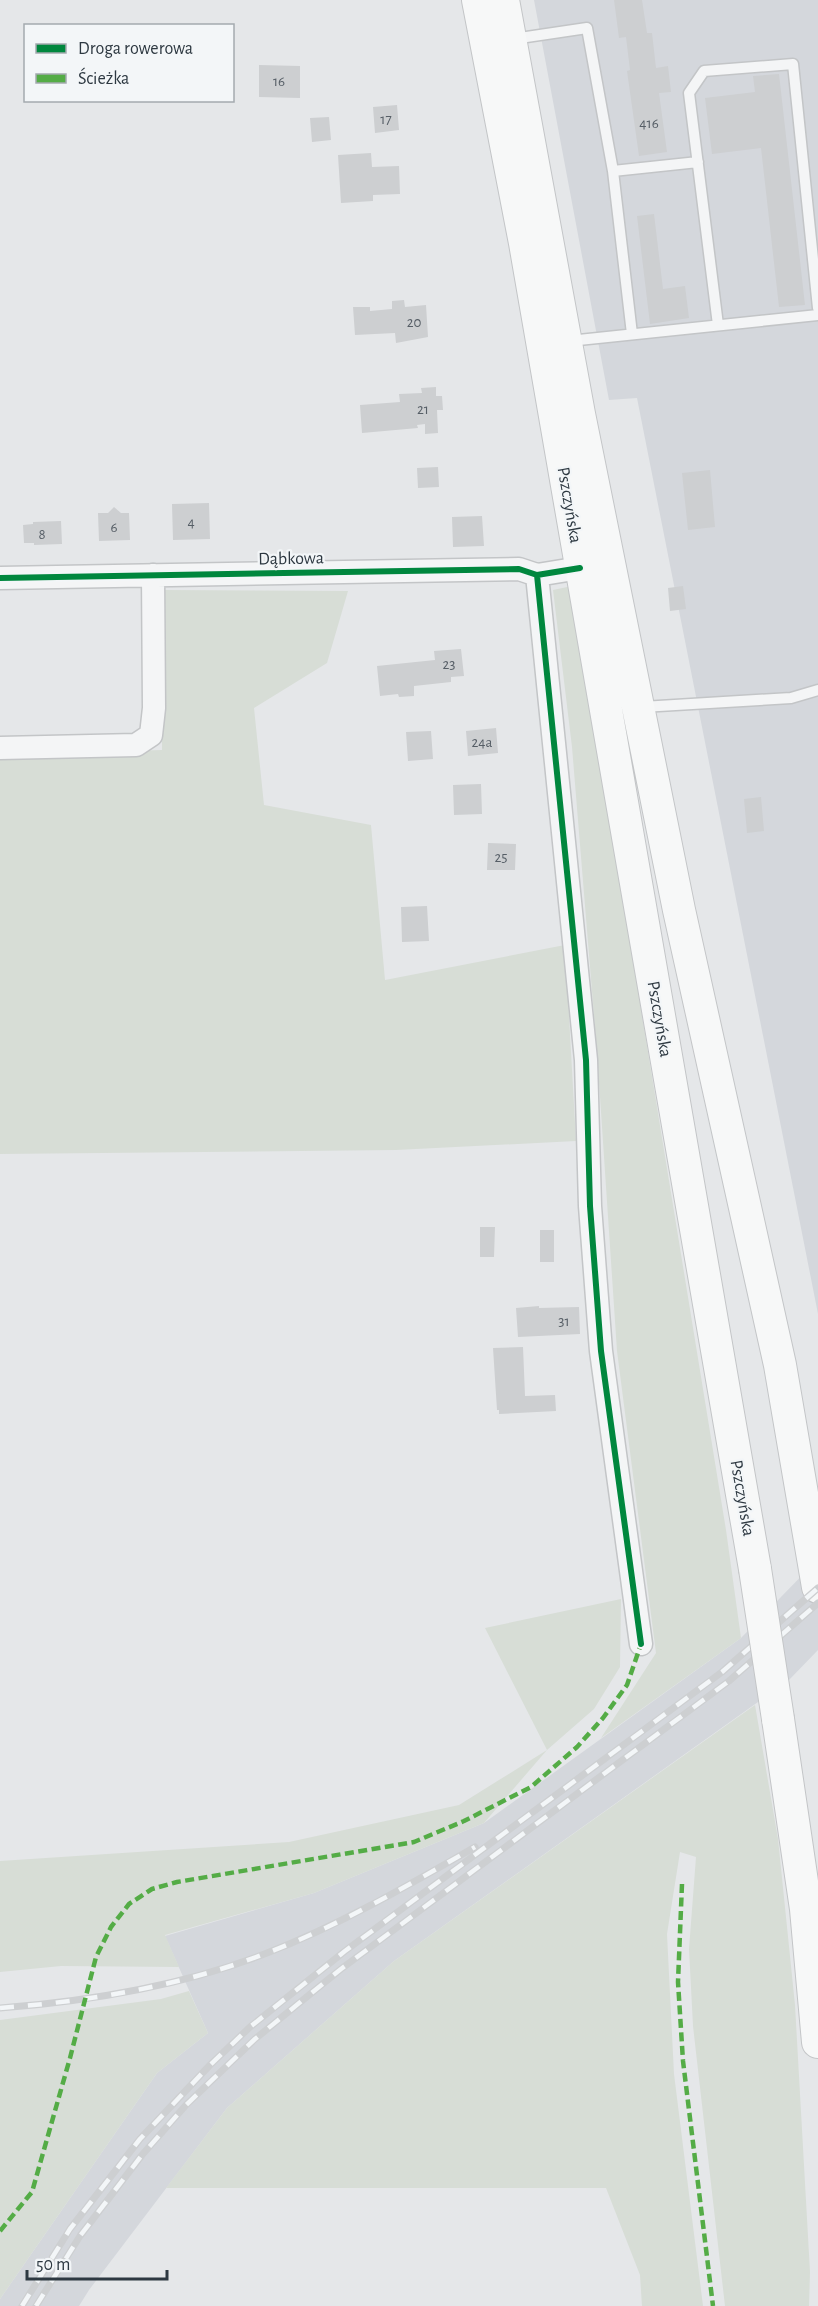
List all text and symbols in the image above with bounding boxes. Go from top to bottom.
legend [24,24,234,102]
text: Droga rowerowa [78,40,193,58]
text: Ścieżka [78,67,129,88]
house number: 16 [273,74,285,89]
house number: 17 [380,112,392,127]
house number: 416 [639,116,659,131]
house number: 20 [407,315,421,330]
house number: 21 [417,402,429,417]
street label: Pszczyńska [553,466,585,545]
house number: 4 [187,515,195,530]
house number: 6 [110,520,118,535]
house number: 8 [38,527,46,542]
street label: Dąbkowa [258,549,324,569]
house number: 23 [442,657,456,672]
house number: 24a [472,735,493,750]
house number: 25 [494,850,508,865]
street label: Pszczyńska [643,980,675,1059]
house number: 31 [558,1314,570,1329]
street label: Pszczyńska [726,1459,758,1538]
scale bar [27,2243,166,2281]
text: 50 m [36,2256,70,2274]

